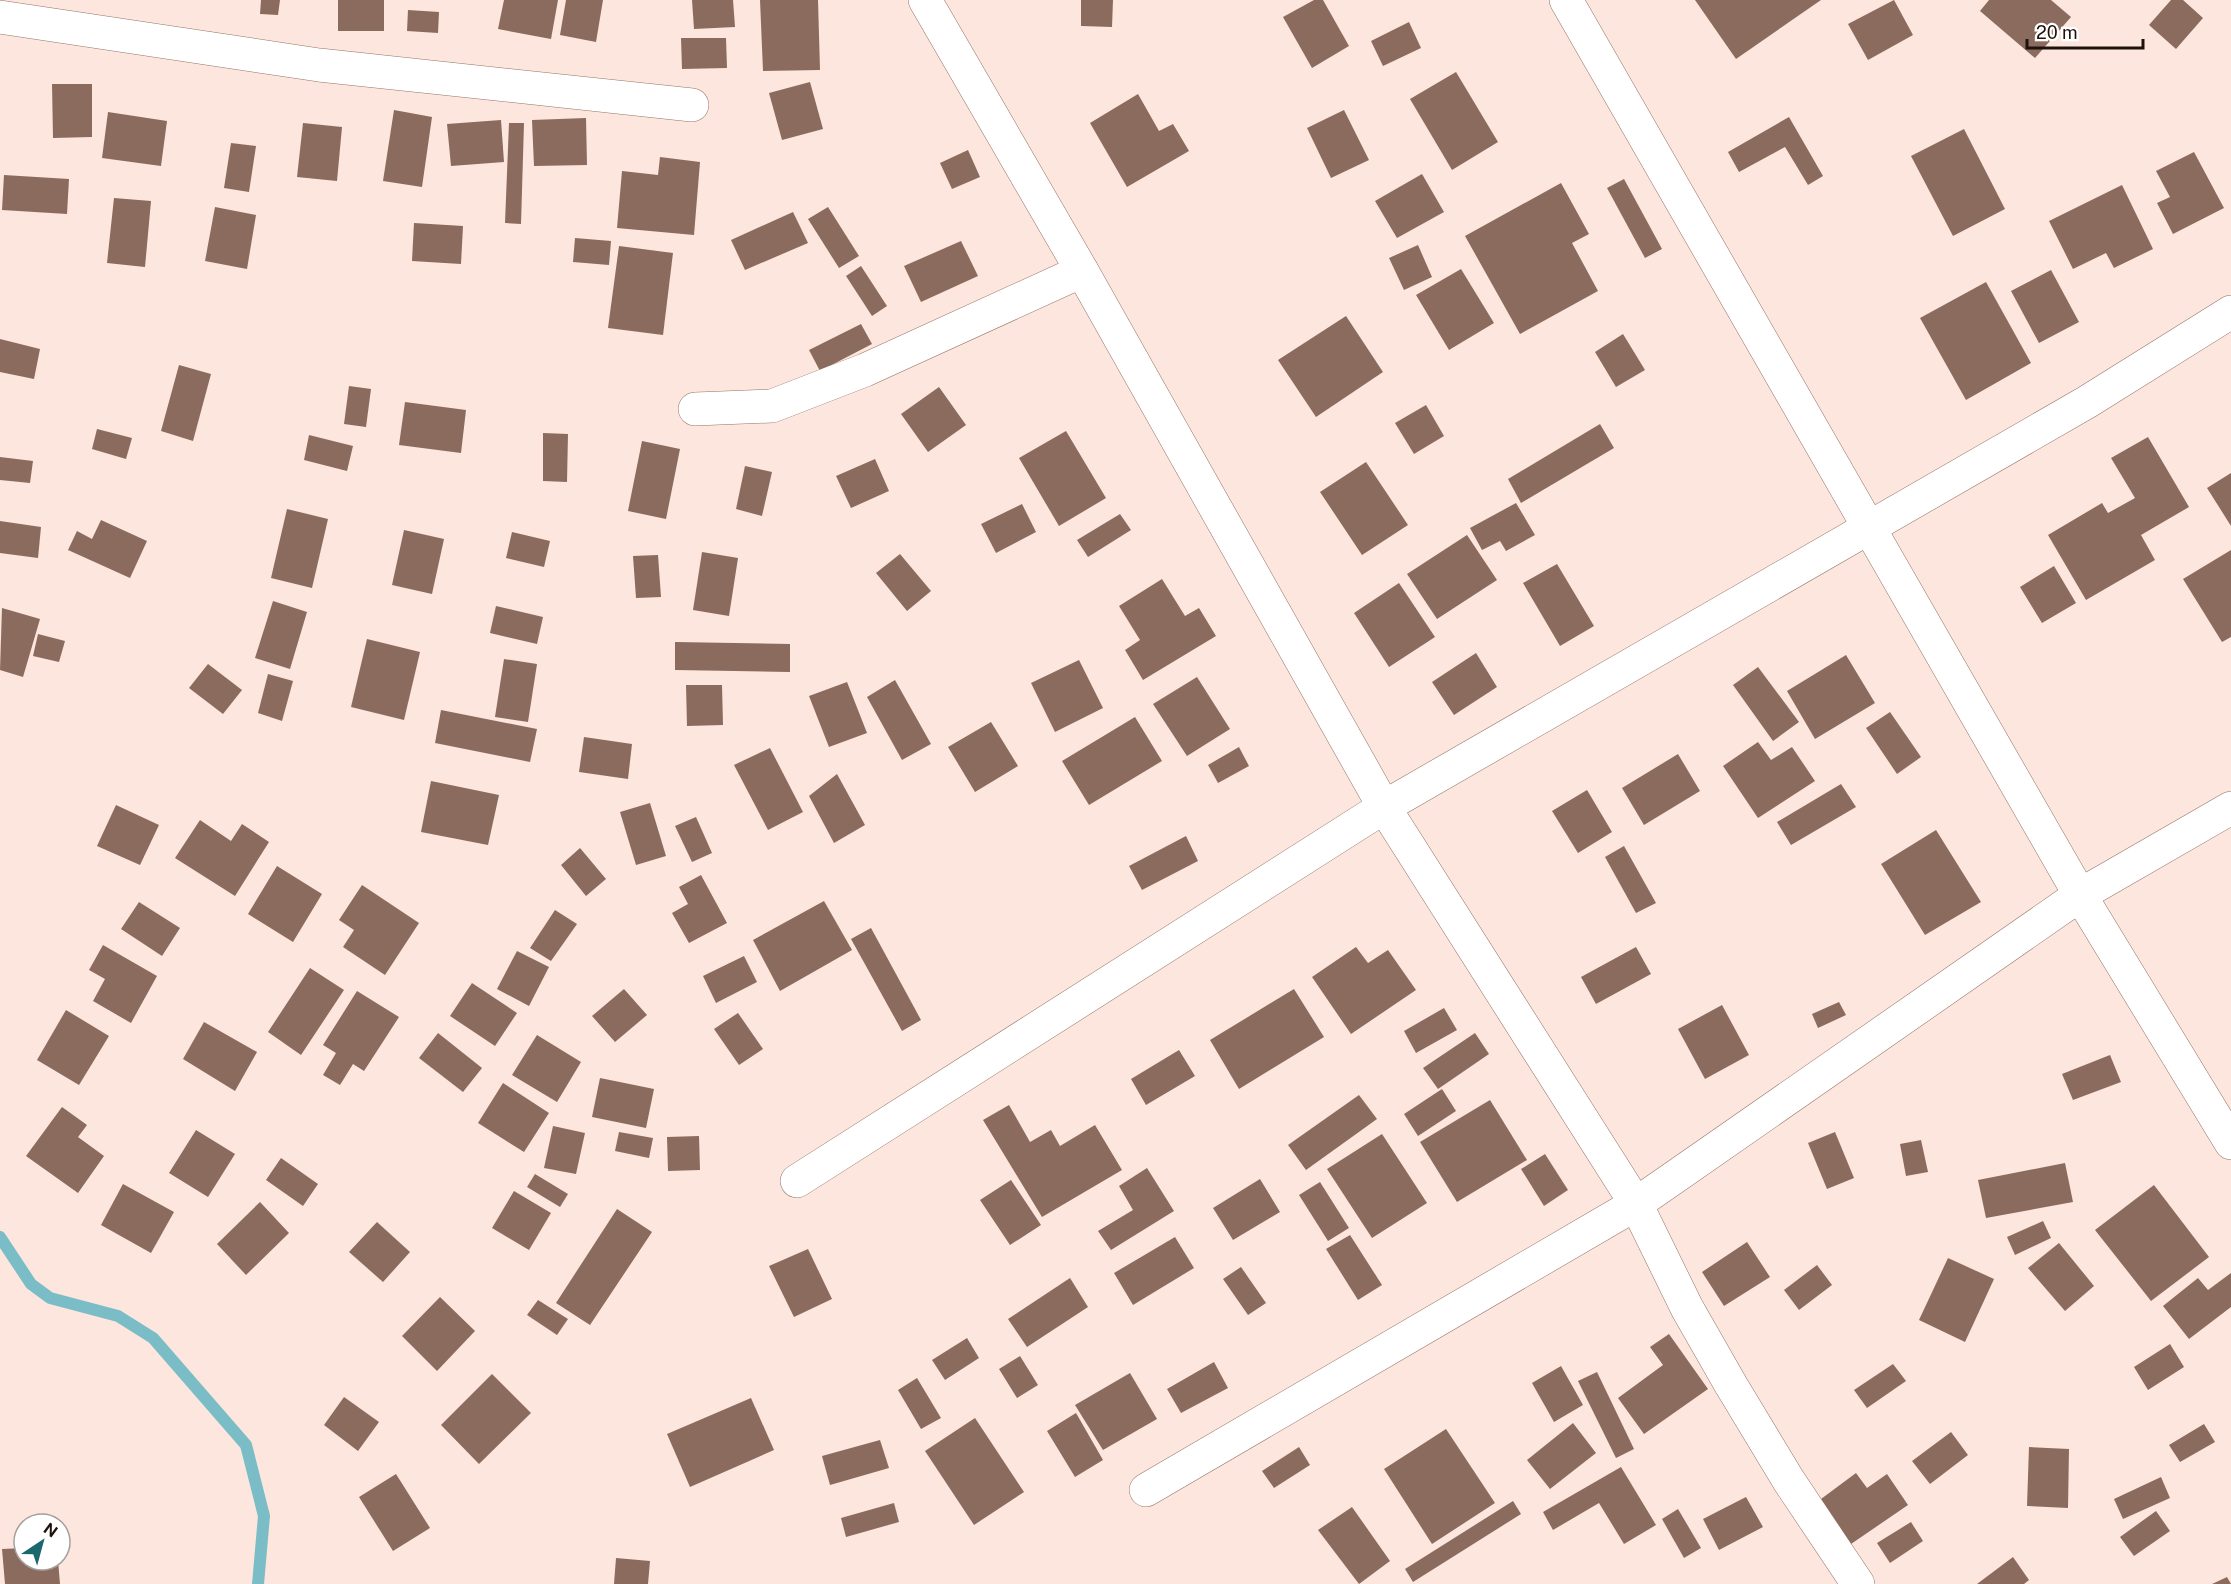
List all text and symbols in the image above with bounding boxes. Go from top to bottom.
scale bar [2027,12,2142,50]
text: 20 m [2036,22,2078,43]
north arrow [12,1512,72,1572]
text: N [40,1519,61,1542]

